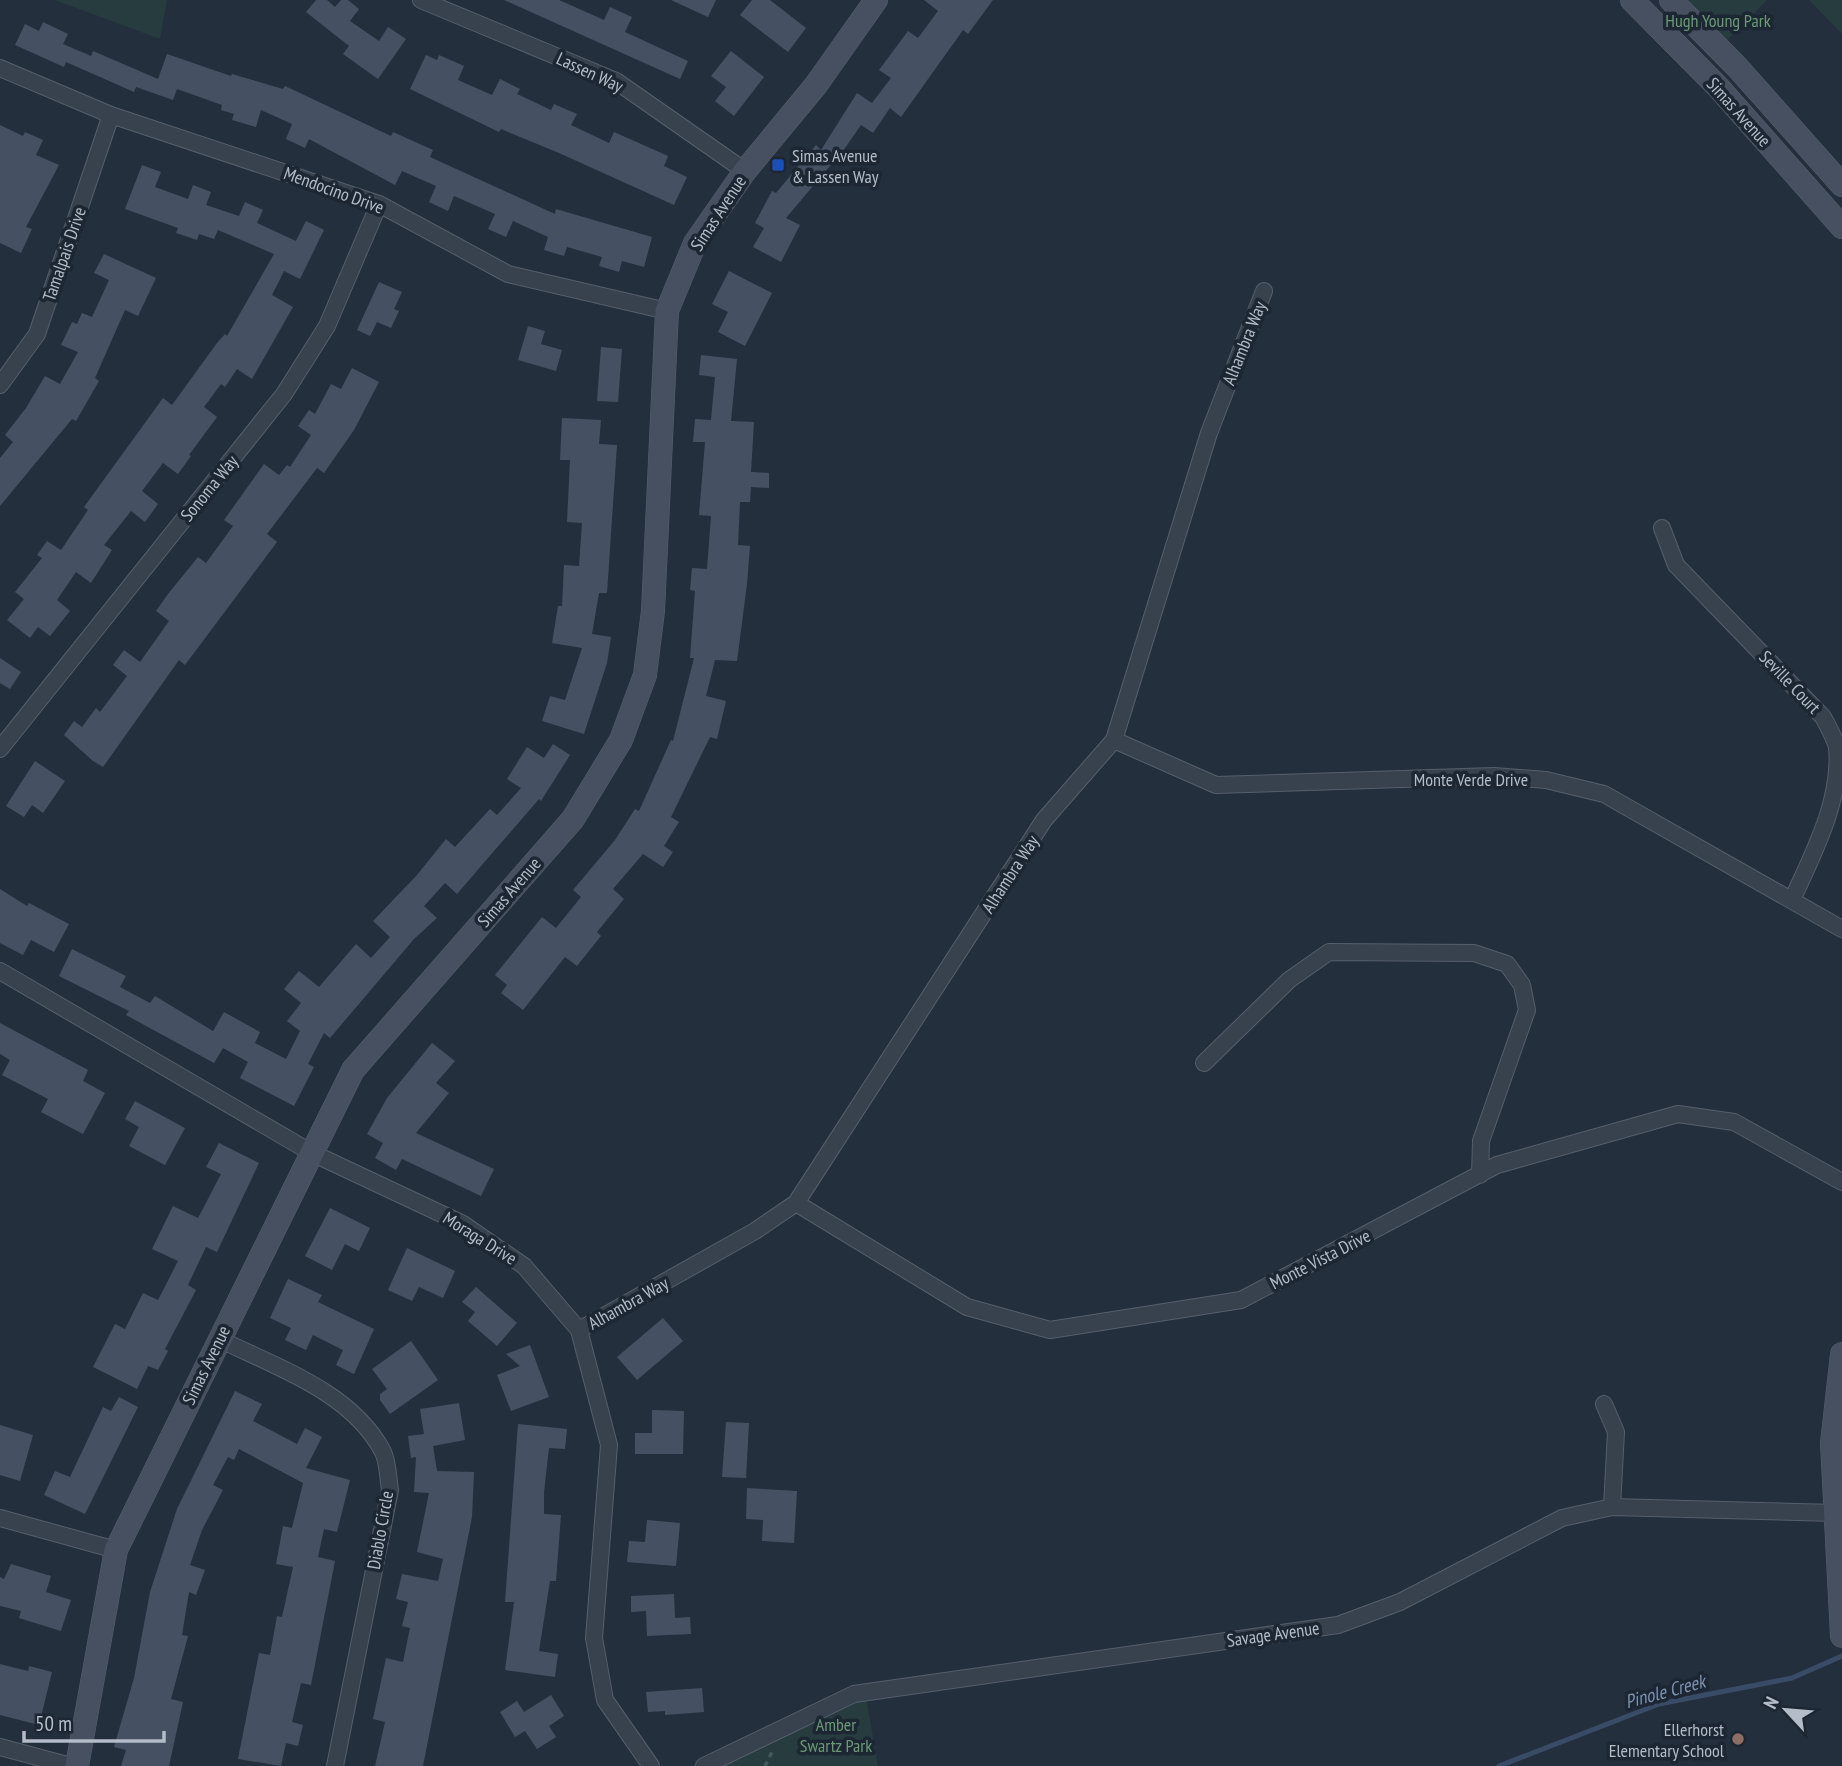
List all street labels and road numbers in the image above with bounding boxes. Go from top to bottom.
street label: Lassen Way [553,47,627,98]
street label: Simas Avenue [1702,73,1776,151]
street label: Mendocino Drive [281,161,387,219]
street label: Simas Avenue [685,171,751,255]
street label: Tamalpais Drive [37,204,91,304]
street label: Alhambra Way [1217,297,1271,388]
street label: Sonoma Way [175,450,243,526]
street label: Seville Court [1754,646,1826,718]
street label: Monte Verde Drive [1414,768,1528,791]
street label: Alhambra Way [976,830,1044,917]
street label: Simas Avenue [472,852,546,932]
street label: Moraga Drive [439,1206,521,1270]
street label: Monte Vista Drive [1266,1224,1374,1294]
street label: Alhambra Way [584,1271,672,1335]
street label: Simas Avenue [177,1322,235,1408]
street label: Diablo Circle [362,1489,398,1571]
street label: Savage Avenue [1225,1616,1321,1652]

